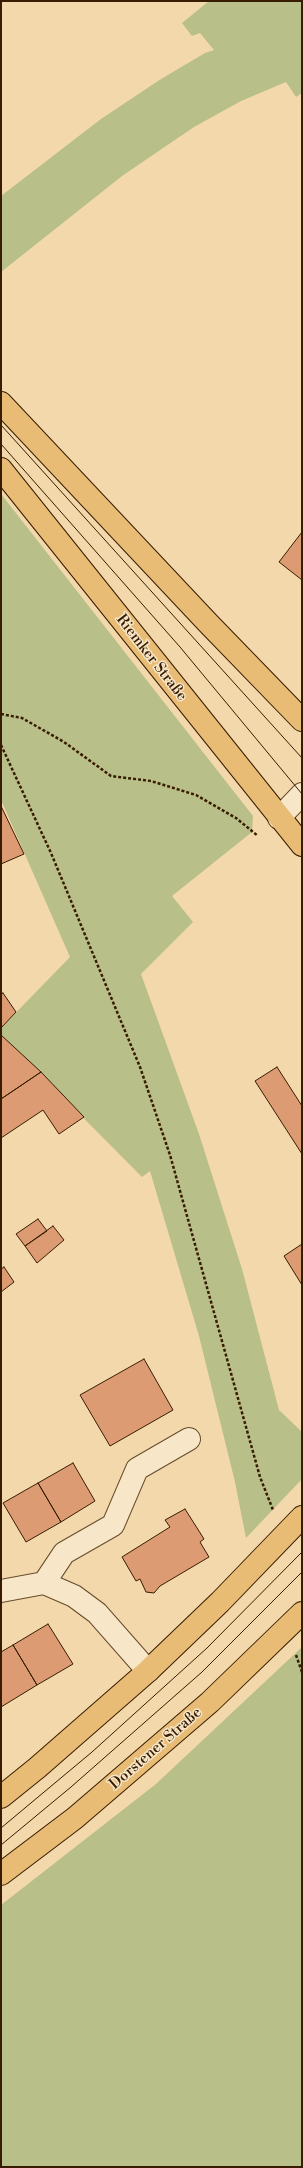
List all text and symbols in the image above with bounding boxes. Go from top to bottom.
street label: Riemker Straße [112,611,190,705]
street label: Dorstener Straße [106,1704,206,1794]

